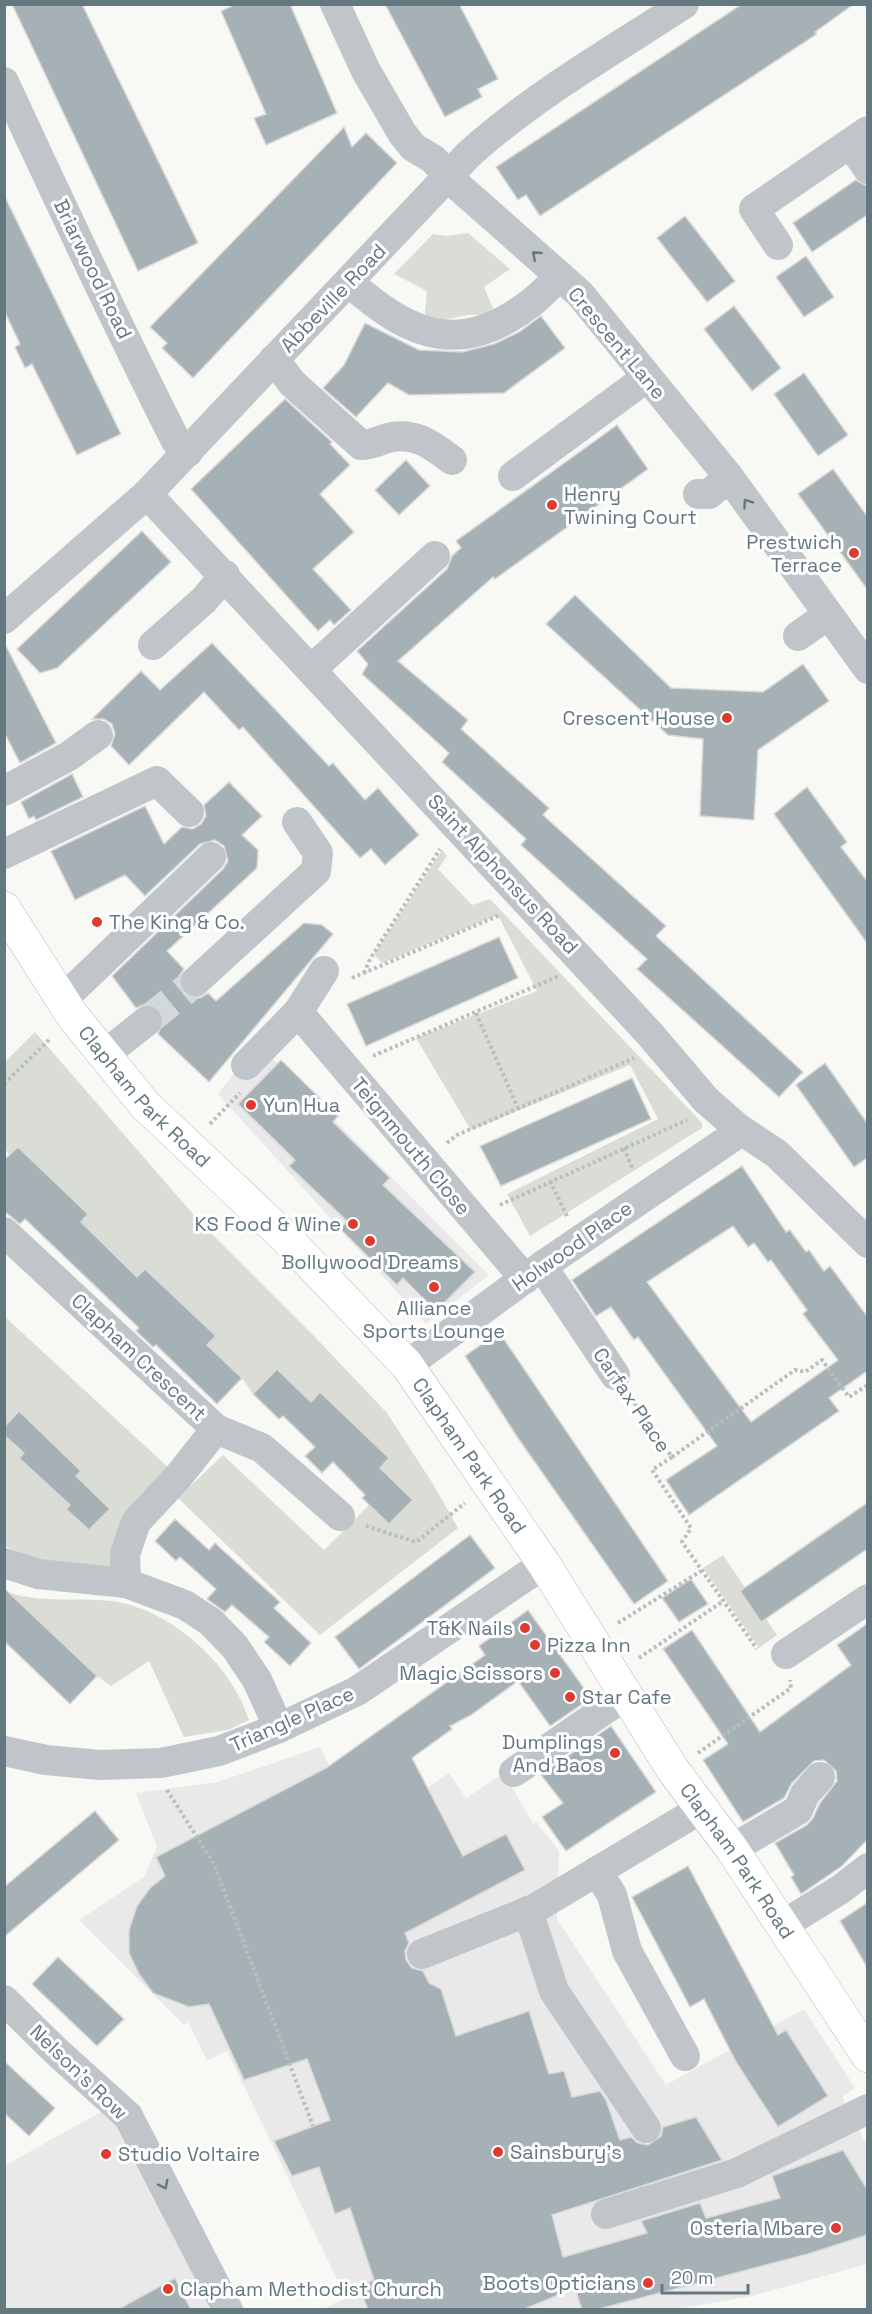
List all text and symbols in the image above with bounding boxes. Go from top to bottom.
street label: Briarwood Road [48,195,138,343]
street label: Abbeville Road [275,238,391,358]
one-way arrow [532,252,543,263]
street label: Crescent Lane [562,281,672,405]
place label: Henry Twining Court [564,481,697,530]
marker: Henry Twining Court [545,498,559,512]
one-way arrow [743,498,754,509]
place label: Prestwich Terrace [746,529,842,578]
marker: Prestwich Terrace [847,546,861,560]
place label: Crescent House [562,705,715,731]
marker: Crescent House [720,711,734,725]
street label: Saint Alphonsus Road [422,789,584,959]
place label: The King & Co. [109,909,245,935]
marker: The King & Co. [90,915,104,929]
street label: Clapham Park Road [73,1020,216,1173]
street label: Teignmouth Close [346,1072,476,1220]
place label: Yun Hua [263,1092,340,1118]
marker: Yun Hua [244,1098,258,1112]
street label: Holwood Place [507,1195,637,1297]
place label: KS Food & Wine [195,1211,341,1237]
marker: KS Food & Wine [346,1217,360,1231]
marker: Bollywood Dreams [363,1234,377,1248]
place label: Bollywood Dreams [281,1249,459,1275]
marker: Alliance Sports Lounge [427,1280,441,1294]
street label: Clapham Crescent [66,1288,212,1426]
place label: Alliance Sports Lounge [363,1295,505,1344]
street label: Carfax Place [587,1343,677,1457]
street label: Clapham Park Road [407,1372,532,1539]
place label: T&K Nails [427,1615,513,1641]
marker: T&K Nails [518,1621,532,1635]
place label: Pizza Inn [547,1632,631,1658]
marker: Pizza Inn [528,1638,542,1652]
place label: Magic Scissors [399,1660,543,1686]
marker: Magic Scissors [548,1666,562,1680]
street label: Triangle Place [226,1680,358,1758]
place label: Star Cafe [582,1684,672,1710]
marker: Star Cafe [563,1690,577,1704]
place label: Dumplings And Baos [502,1729,603,1778]
marker: Dumplings And Baos [608,1746,622,1760]
street label: Clapham Park Road [674,1778,800,1944]
street label: Nelson's Row [25,2019,133,2125]
place label: Sainsbury's [510,2139,622,2165]
place label: Studio Voltaire [118,2141,260,2167]
marker: Sainsbury's [491,2145,505,2159]
marker: Studio Voltaire [99,2147,113,2161]
one-way arrow [157,2179,168,2190]
place label: Osteria Mbare [690,2215,824,2241]
marker: Osteria Mbare [829,2221,843,2235]
scale bar [662,2257,748,2295]
text: 20 m [671,2266,714,2289]
place label: Boots Opticians [482,2270,636,2296]
place label: Clapham Methodist Church [180,2276,442,2302]
marker: Boots Opticians [641,2276,655,2290]
marker: Clapham Methodist Church [161,2282,175,2296]

